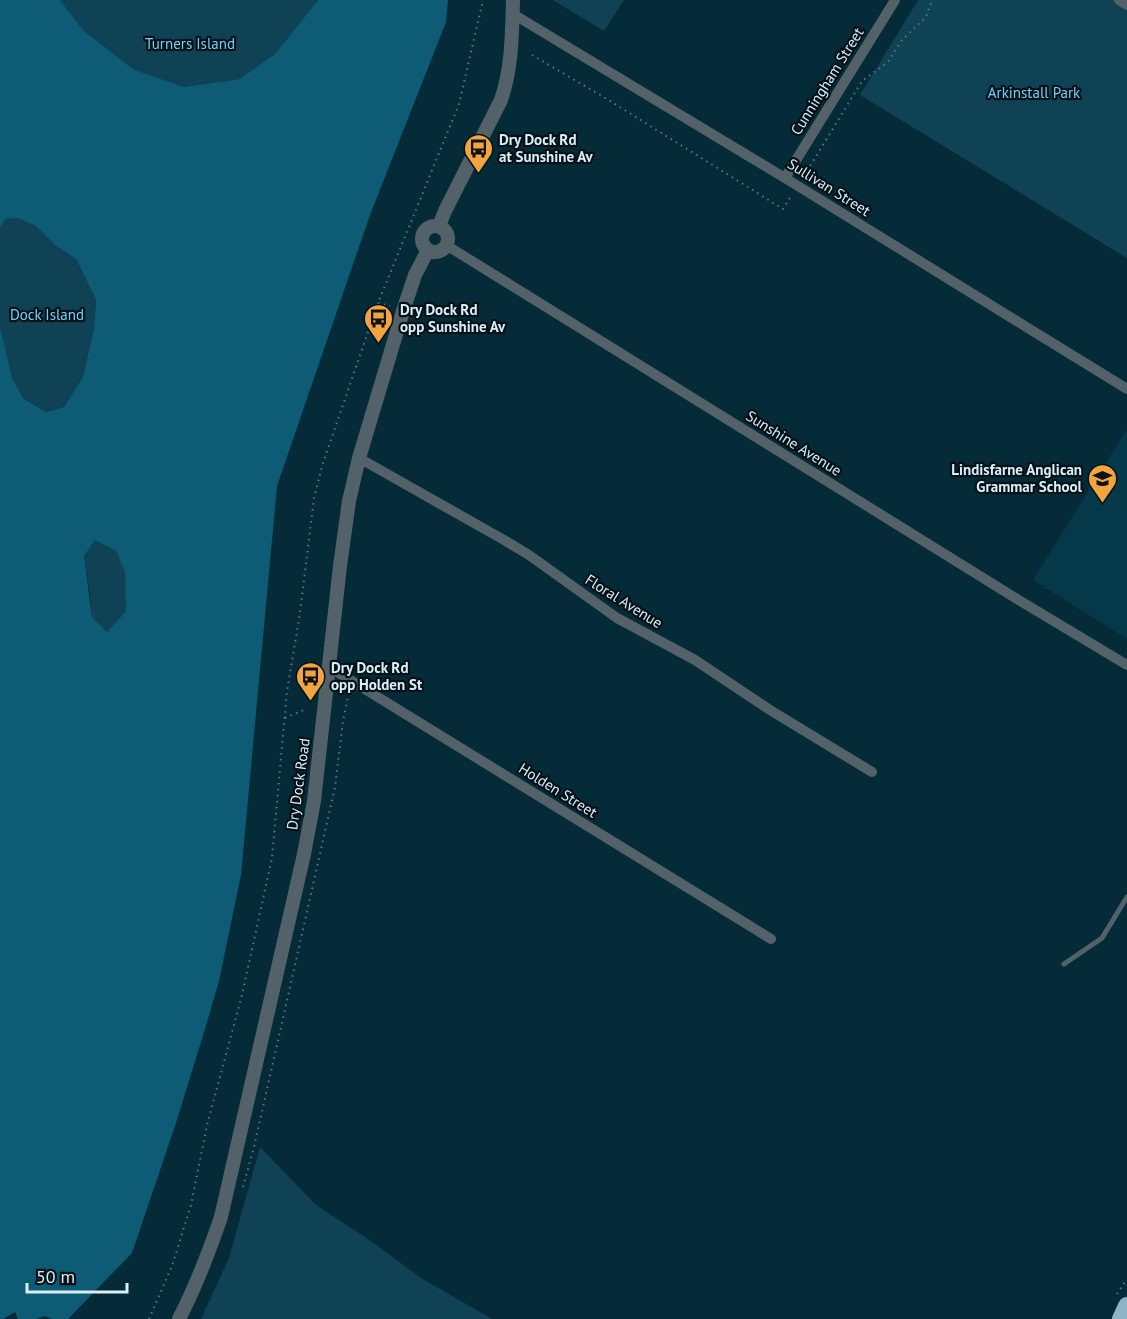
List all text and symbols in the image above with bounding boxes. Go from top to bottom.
street label: Cunningham Street [786,24,868,138]
park label: Turners Island [145,34,235,53]
park label: Arkinstall Park [988,83,1081,102]
place label: Dry Dock Rd at Sunshine Av [499,130,593,166]
bus stop icon: Dry Dock Rd at Sunshine Av [462,132,494,174]
street label: Sullivan Street [784,154,874,220]
place label: Dry Dock Rd opp Sunshine Av [400,300,506,336]
bus stop icon: Dry Dock Rd opp Sunshine Av [363,302,395,344]
park label: Dock Island [10,305,84,324]
street label: Sunshine Avenue [743,406,845,480]
place label: Lindisfarne Anglican Grammar School [951,460,1083,496]
school or university icon: Lindisfarne Anglican Grammar School [1087,462,1119,504]
street label: Floral Avenue [582,570,666,632]
place label: Dry Dock Rd opp Holden St [331,658,423,694]
bus stop icon: Dry Dock Rd opp Holden St [294,660,326,702]
street label: Dry Dock Road [282,737,314,831]
street label: Holden Street [515,758,601,822]
scale bar [27,1256,128,1294]
text: 50 m [36,1265,75,1288]

